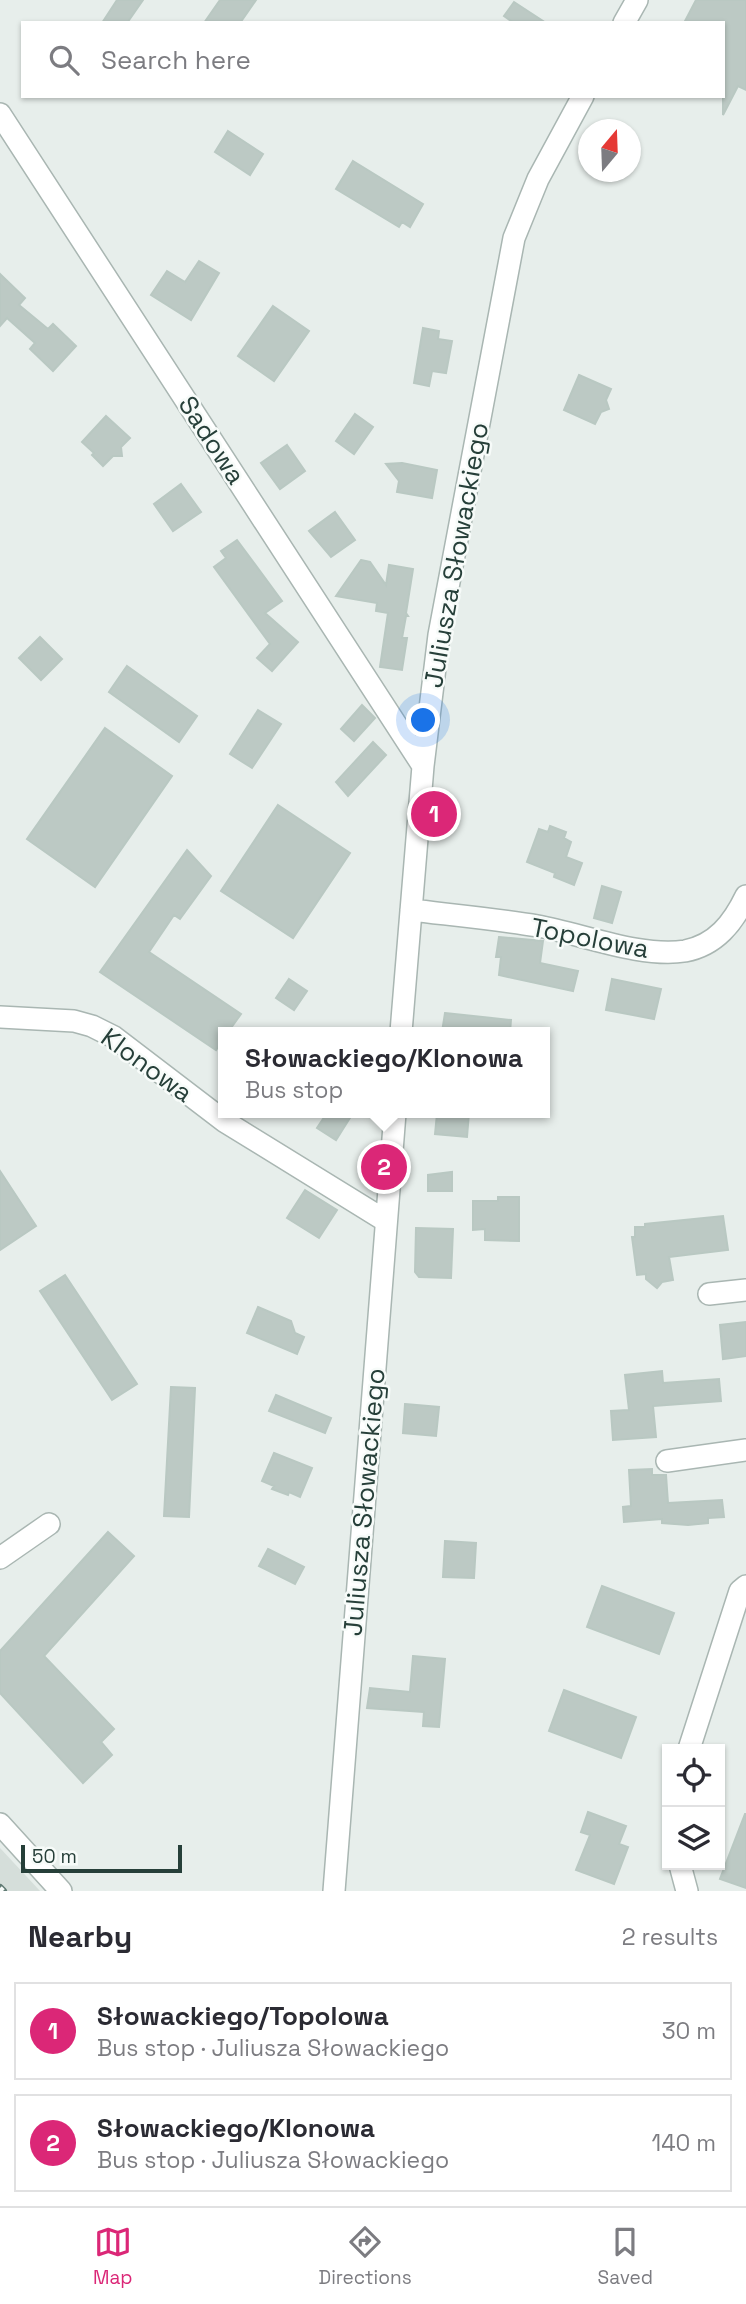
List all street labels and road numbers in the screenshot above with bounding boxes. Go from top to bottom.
street label: Sadowa [171,389,253,491]
street label: Juliusza Słowackiego [416,420,496,690]
street label: Topolowa [528,910,652,966]
street label: Klonowa [94,1020,200,1110]
street label: Juliusza Słowackiego [335,1367,393,1637]

